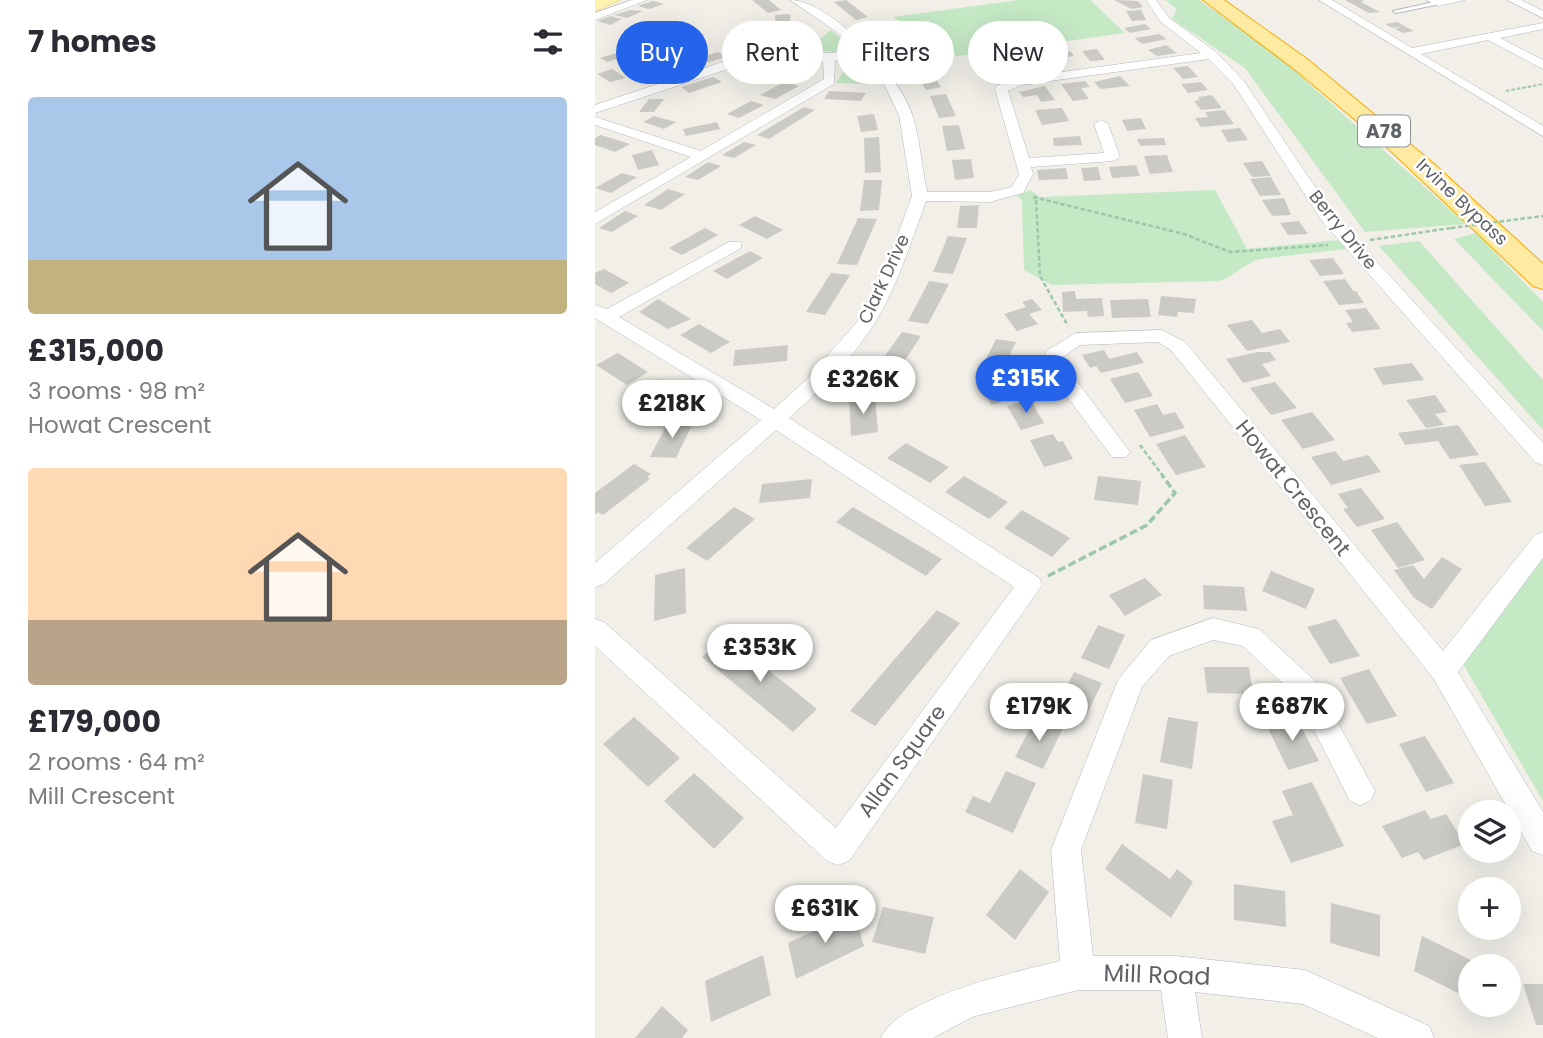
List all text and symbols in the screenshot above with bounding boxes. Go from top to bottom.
text: 7 homes [28,20,157,63]
chip: Buy [616,21,708,84]
chip: Rent [722,21,823,84]
chip: Filters [837,21,954,84]
chip: New [968,21,1068,84]
icon: filters [529,23,567,61]
road number: A78 [1358,116,1410,146]
icon: home [235,143,361,269]
street label: Irvine Bypass [1411,152,1514,251]
street label: Berry Drive [1304,185,1383,275]
street label: Clark Drive [852,230,915,328]
text: £315,000 [28,329,164,372]
pin: £326K [814,356,912,416]
pin: £315K [977,356,1075,415]
text: £315K [992,362,1060,394]
text: £326K [827,363,899,395]
text: 3 rooms · 98 m² [28,375,205,407]
pin: £218K [623,380,721,440]
text: £218K [638,387,706,419]
text: Howat Crescent [28,409,211,441]
street label: Howat Crescent [1229,413,1357,562]
icon: home [235,514,361,640]
pin: £353K [711,624,809,684]
text: £353K [723,631,797,663]
pin: £179K [990,684,1088,743]
pin: £687K [1243,684,1341,743]
text: £179K [1006,690,1072,722]
text: £687K [1255,690,1329,722]
street label: Allan Square [851,698,952,823]
text: £179,000 [28,700,161,743]
text: 2 rooms · 64 m² [28,746,205,778]
text: Mill Crescent [28,780,175,812]
map controls [1458,800,1521,1017]
button: layers [1458,800,1521,863]
button: + [1458,877,1521,940]
pin: £631K [776,886,874,945]
text: £631K [791,892,859,924]
button: − [1458,954,1521,1017]
street label: Mill Road [1103,956,1211,993]

